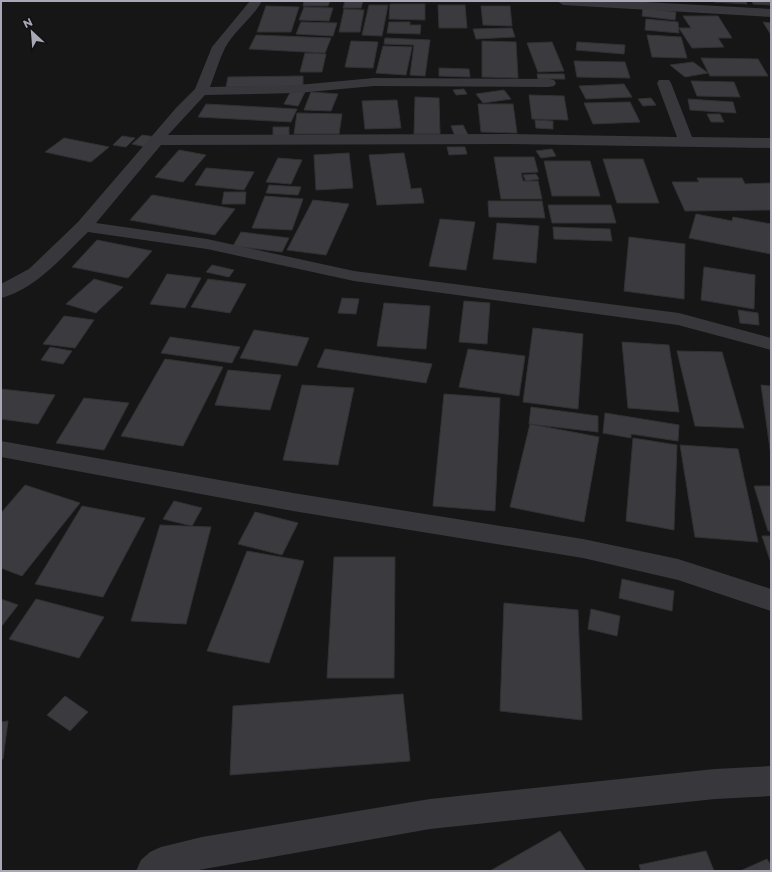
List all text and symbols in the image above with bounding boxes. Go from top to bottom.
north arrow [12,12,52,52]
text: N [21,15,35,31]

